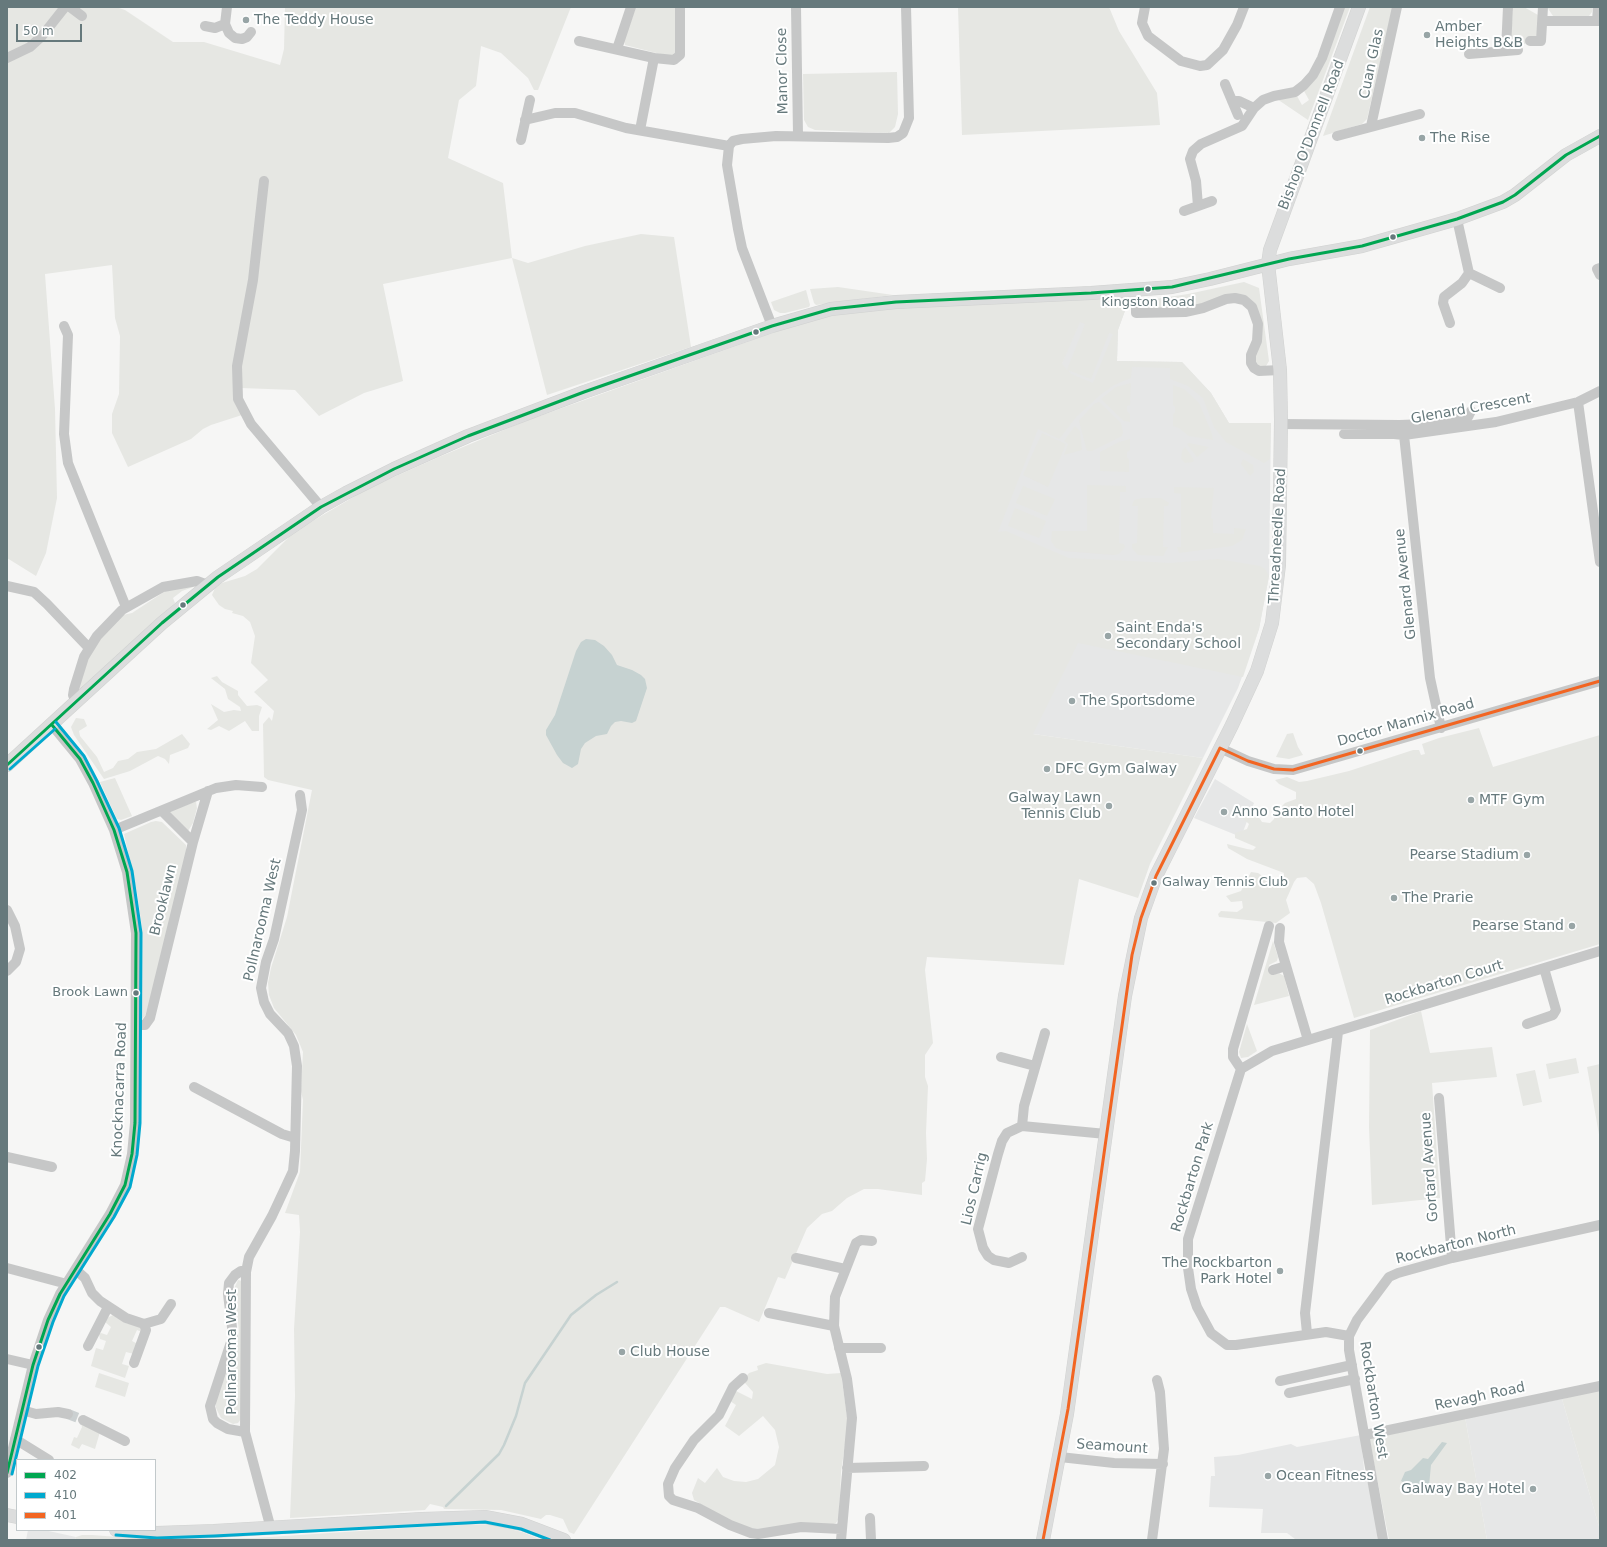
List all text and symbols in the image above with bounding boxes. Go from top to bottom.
place label: The Teddy House [254,12,374,28]
marker: The Teddy House [241,15,251,25]
scale bar [18,16,84,42]
place label: Amber Heights B&B [1435,19,1523,52]
text: 50 m [23,24,54,38]
street label: Cuan Glas [1356,27,1388,101]
street label: Manor Close [774,28,792,114]
marker: Amber Heights B&B [1422,30,1432,40]
street label: Bishop O'Donnell Road [1276,58,1348,212]
place label: The Rise [1430,130,1490,146]
marker: The Rise [1417,133,1427,143]
unlabelled marker [1388,232,1398,242]
marker: Kingston Road [1143,284,1153,294]
place label: Kingston Road [1101,295,1195,311]
unlabelled marker [751,327,761,337]
street label: Glenard Crescent [1410,390,1532,428]
street label: Threadneedle Road [1266,468,1290,604]
street label: Glenard Avenue [1392,528,1420,640]
unlabelled marker [178,600,188,610]
place label: Saint Enda's Secondary School [1116,620,1241,652]
marker: Saint Enda's Secondary School [1103,631,1113,641]
place label: The Sportsdome [1080,693,1195,709]
street label: Doctor Mannix Road [1336,695,1476,751]
marker: The Sportsdome [1067,696,1077,706]
unlabelled marker [1355,746,1365,756]
place label: DFC Gym Galway [1055,761,1177,777]
marker: DFC Gym Galway [1042,764,1052,774]
place label: Galway Lawn Tennis Club [1008,790,1101,822]
place label: MTF Gym [1479,792,1545,808]
marker: MTF Gym [1466,795,1476,805]
marker: Galway Lawn Tennis Club [1104,801,1114,811]
place label: Anno Santo Hotel [1232,804,1354,820]
marker: Anno Santo Hotel [1219,807,1229,817]
place label: Pearse Stadium [1410,847,1519,863]
marker: Pearse Stadium [1522,850,1532,860]
street label: Pollnarooma West [241,857,285,983]
street label: Brooklawn [147,863,181,937]
place label: Galway Tennis Club [1162,875,1288,891]
marker: Galway Tennis Club [1149,878,1159,888]
place label: The Prarie [1402,890,1473,906]
marker: The Prarie [1389,893,1399,903]
place label: Pearse Stand [1472,918,1564,934]
marker: Pearse Stand [1567,921,1577,931]
street label: Rockbarton Court [1383,957,1505,1009]
place label: Brook Lawn [52,985,128,1001]
marker: Brook Lawn [131,988,141,998]
street label: Knocknacarra Road [109,1022,131,1158]
street label: Gortard Avenue [1418,1111,1442,1223]
street label: Rockbarton Park [1168,1120,1218,1234]
street label: Lios Carrig [958,1151,992,1227]
street label: Rockbarton North [1394,1222,1518,1268]
place label: The Rockbarton Park Hotel [1162,1255,1272,1288]
marker: The Rockbarton Park Hotel [1275,1266,1285,1276]
street label: Pollnarooma West [224,1289,240,1415]
street label: Rockbarton West [1355,1340,1391,1460]
unlabelled marker [34,1342,44,1352]
place label: Club House [630,1344,710,1360]
marker: Club House [617,1347,627,1357]
street label: Revagh Road [1433,1379,1527,1415]
street label: Seamount [1076,1436,1148,1458]
legend [16,1459,156,1531]
text: 402 [54,1468,77,1482]
place label: Ocean Fitness [1276,1468,1374,1484]
marker: Ocean Fitness [1263,1471,1273,1481]
place label: Galway Bay Hotel [1401,1481,1525,1497]
marker: Galway Bay Hotel [1528,1484,1538,1494]
text: 410 [54,1488,77,1502]
text: 401 [54,1508,77,1522]

